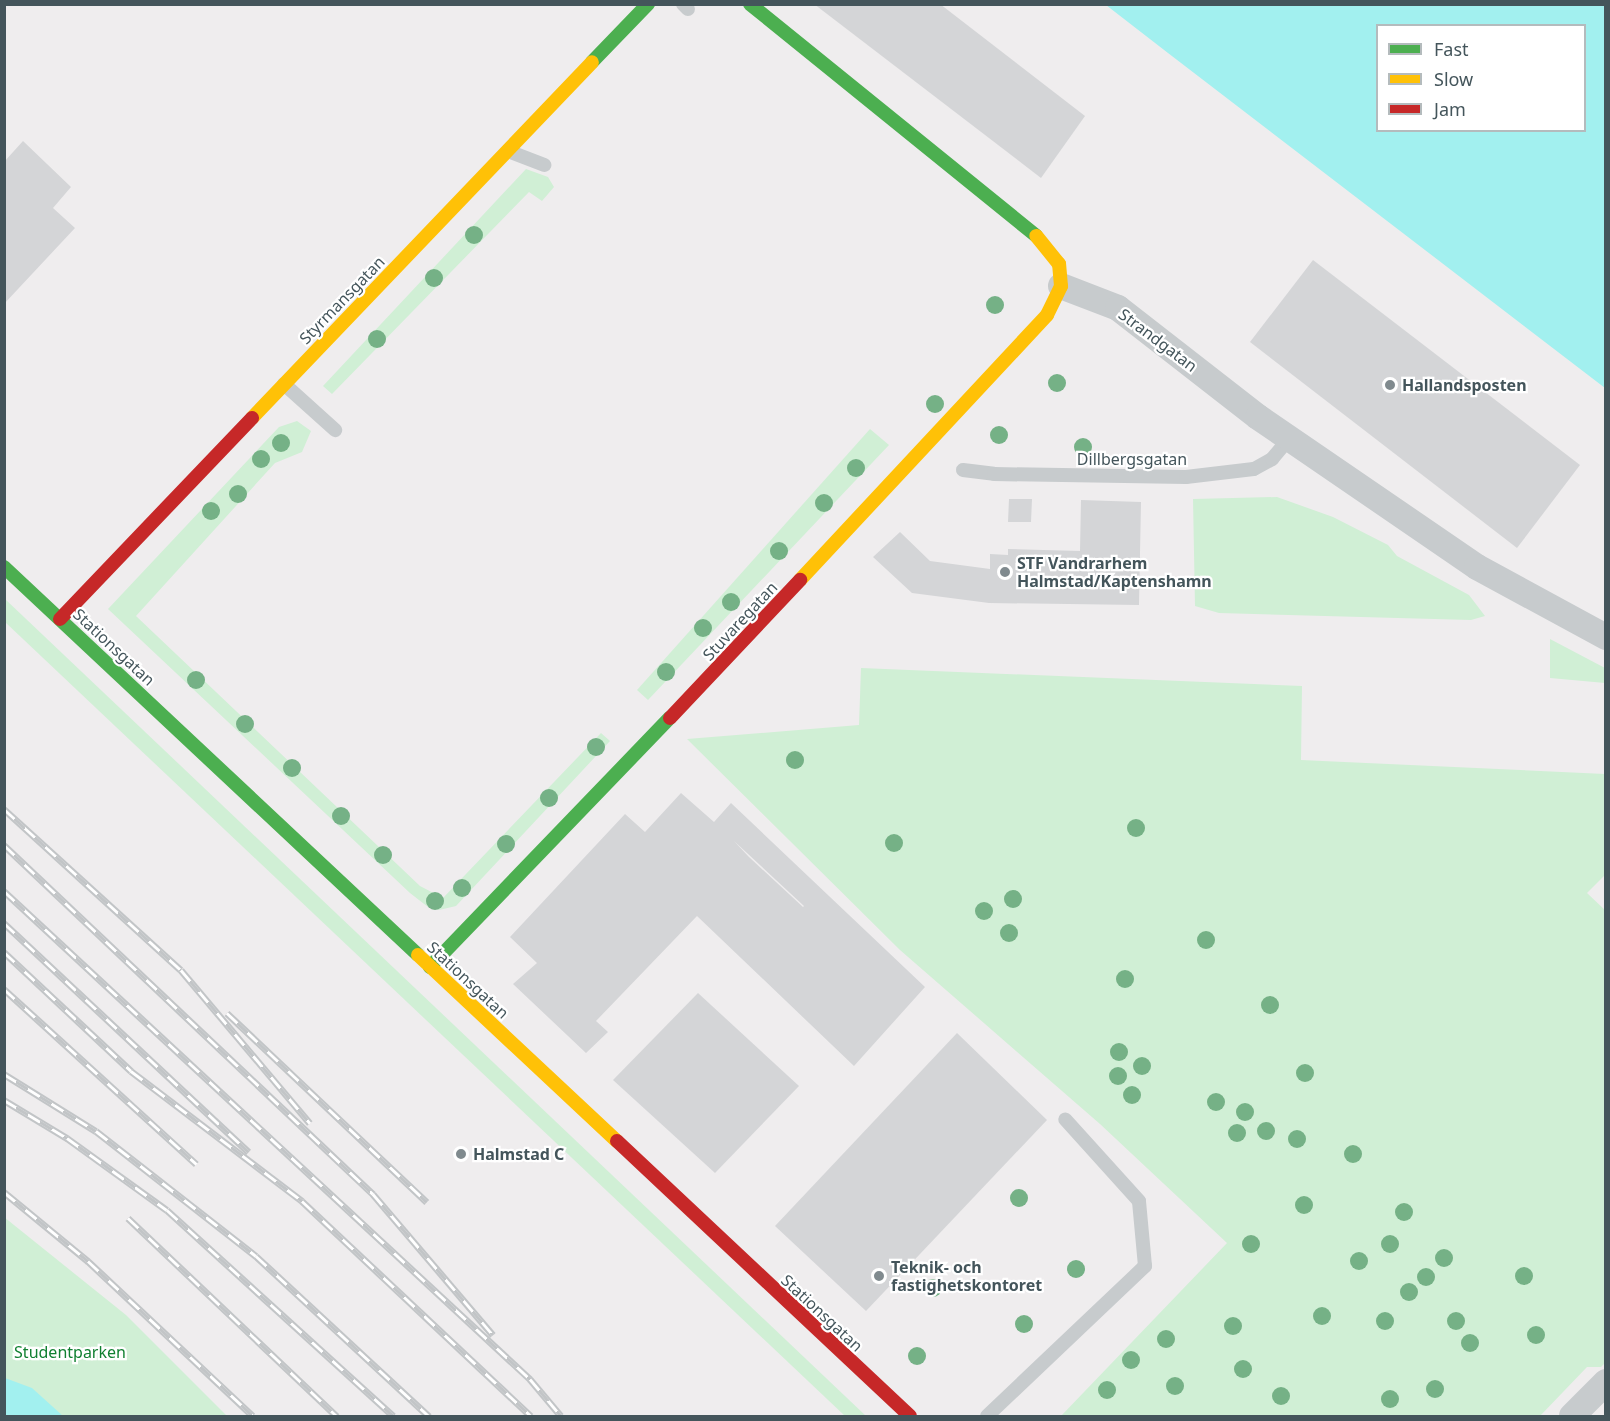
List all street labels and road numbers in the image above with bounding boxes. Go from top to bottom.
street label: Styrmansgatan [295,252,389,348]
street label: Strandgatan [1115,304,1201,376]
street label: Dillbergsgatan [1077,449,1187,469]
street label: Stuvaregatan [699,578,781,664]
street label: Stationsgatan [69,604,159,690]
street label: Stationsgatan [423,937,513,1023]
street label: Stationsgatan [777,1270,867,1356]

